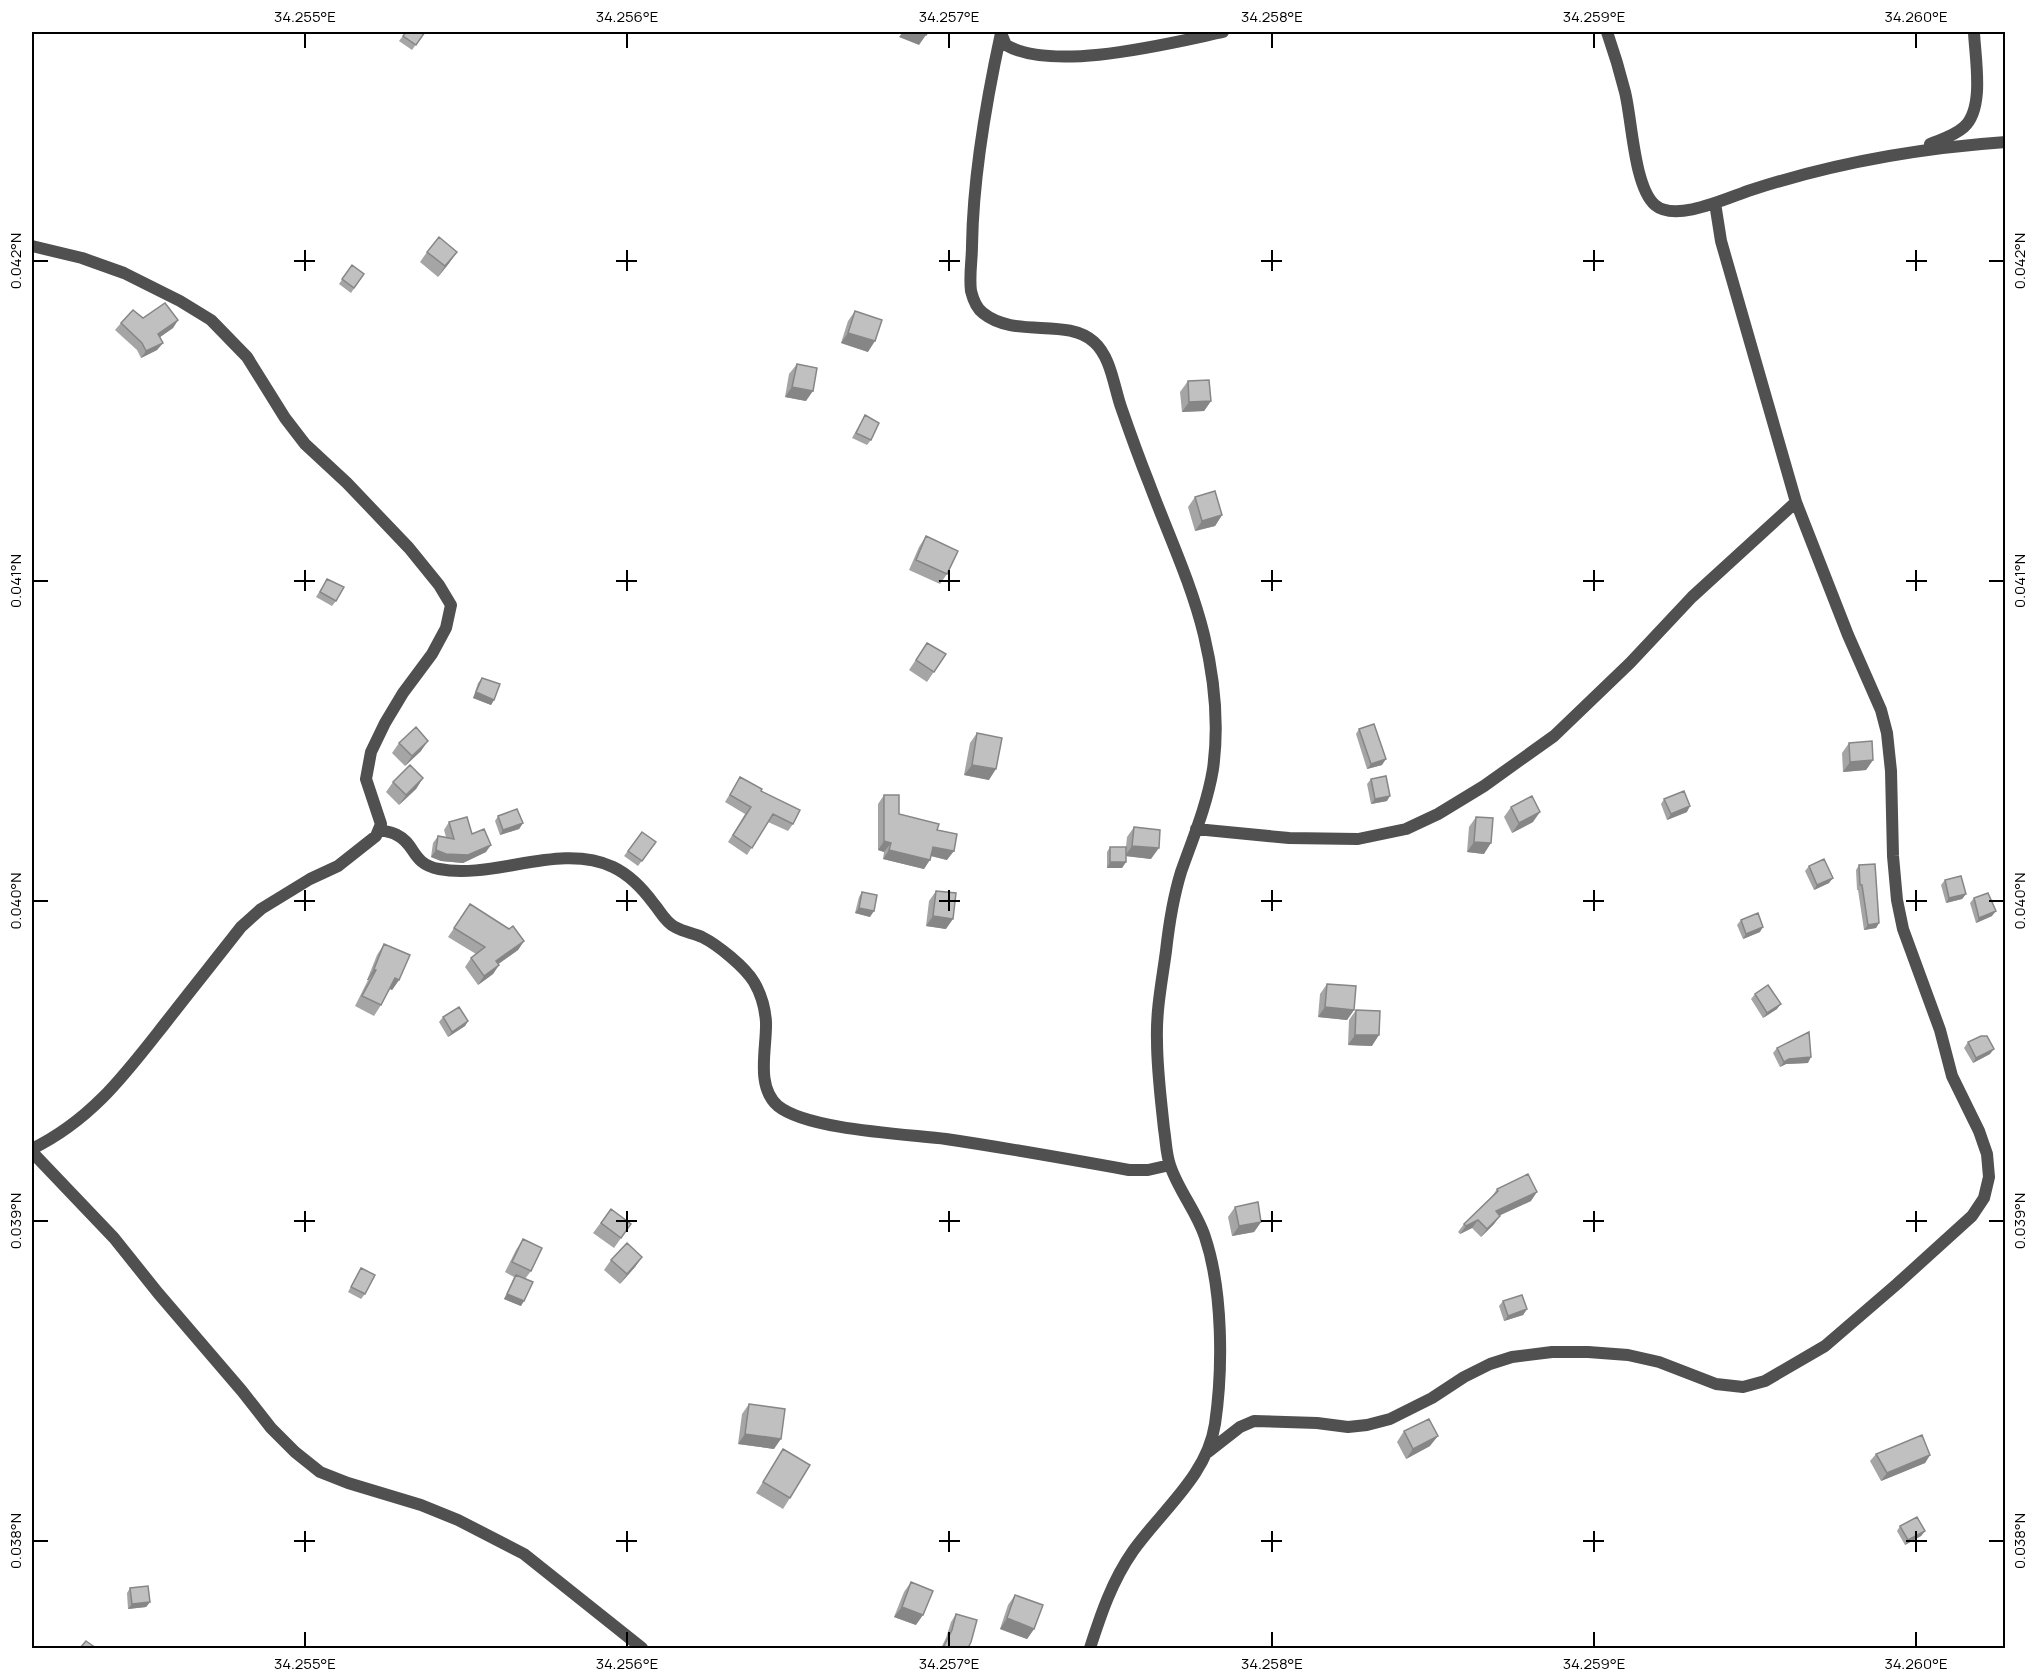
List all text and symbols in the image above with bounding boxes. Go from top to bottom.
text: 34.255°E [274,6,336,27]
text: 34.256°E [596,6,658,27]
text: 34.257°E [919,6,979,27]
text: 34.258°E [1241,6,1303,27]
text: 34.259°E [1563,6,1625,27]
text: 34.260°E [1885,6,1947,27]
text: 0.042°N [5,233,26,289]
text: 0.042°N [2009,233,2030,289]
text: 0.041°N [5,554,26,608]
text: 0.041°N [2009,554,2030,608]
text: 0.040°N [5,872,26,930]
text: 0.040°N [2009,872,2030,930]
text: 0.039°N [5,1193,26,1249]
text: 0.039°N [2009,1193,2030,1249]
text: 0.038°N [5,1513,26,1569]
text: 0.038°N [2009,1513,2030,1569]
text: 34.255°E [274,1653,336,1674]
text: 34.256°E [596,1653,658,1674]
text: 34.257°E [919,1653,979,1674]
text: 34.258°E [1241,1653,1303,1674]
text: 34.259°E [1563,1653,1625,1674]
text: 34.260°E [1885,1653,1947,1674]

